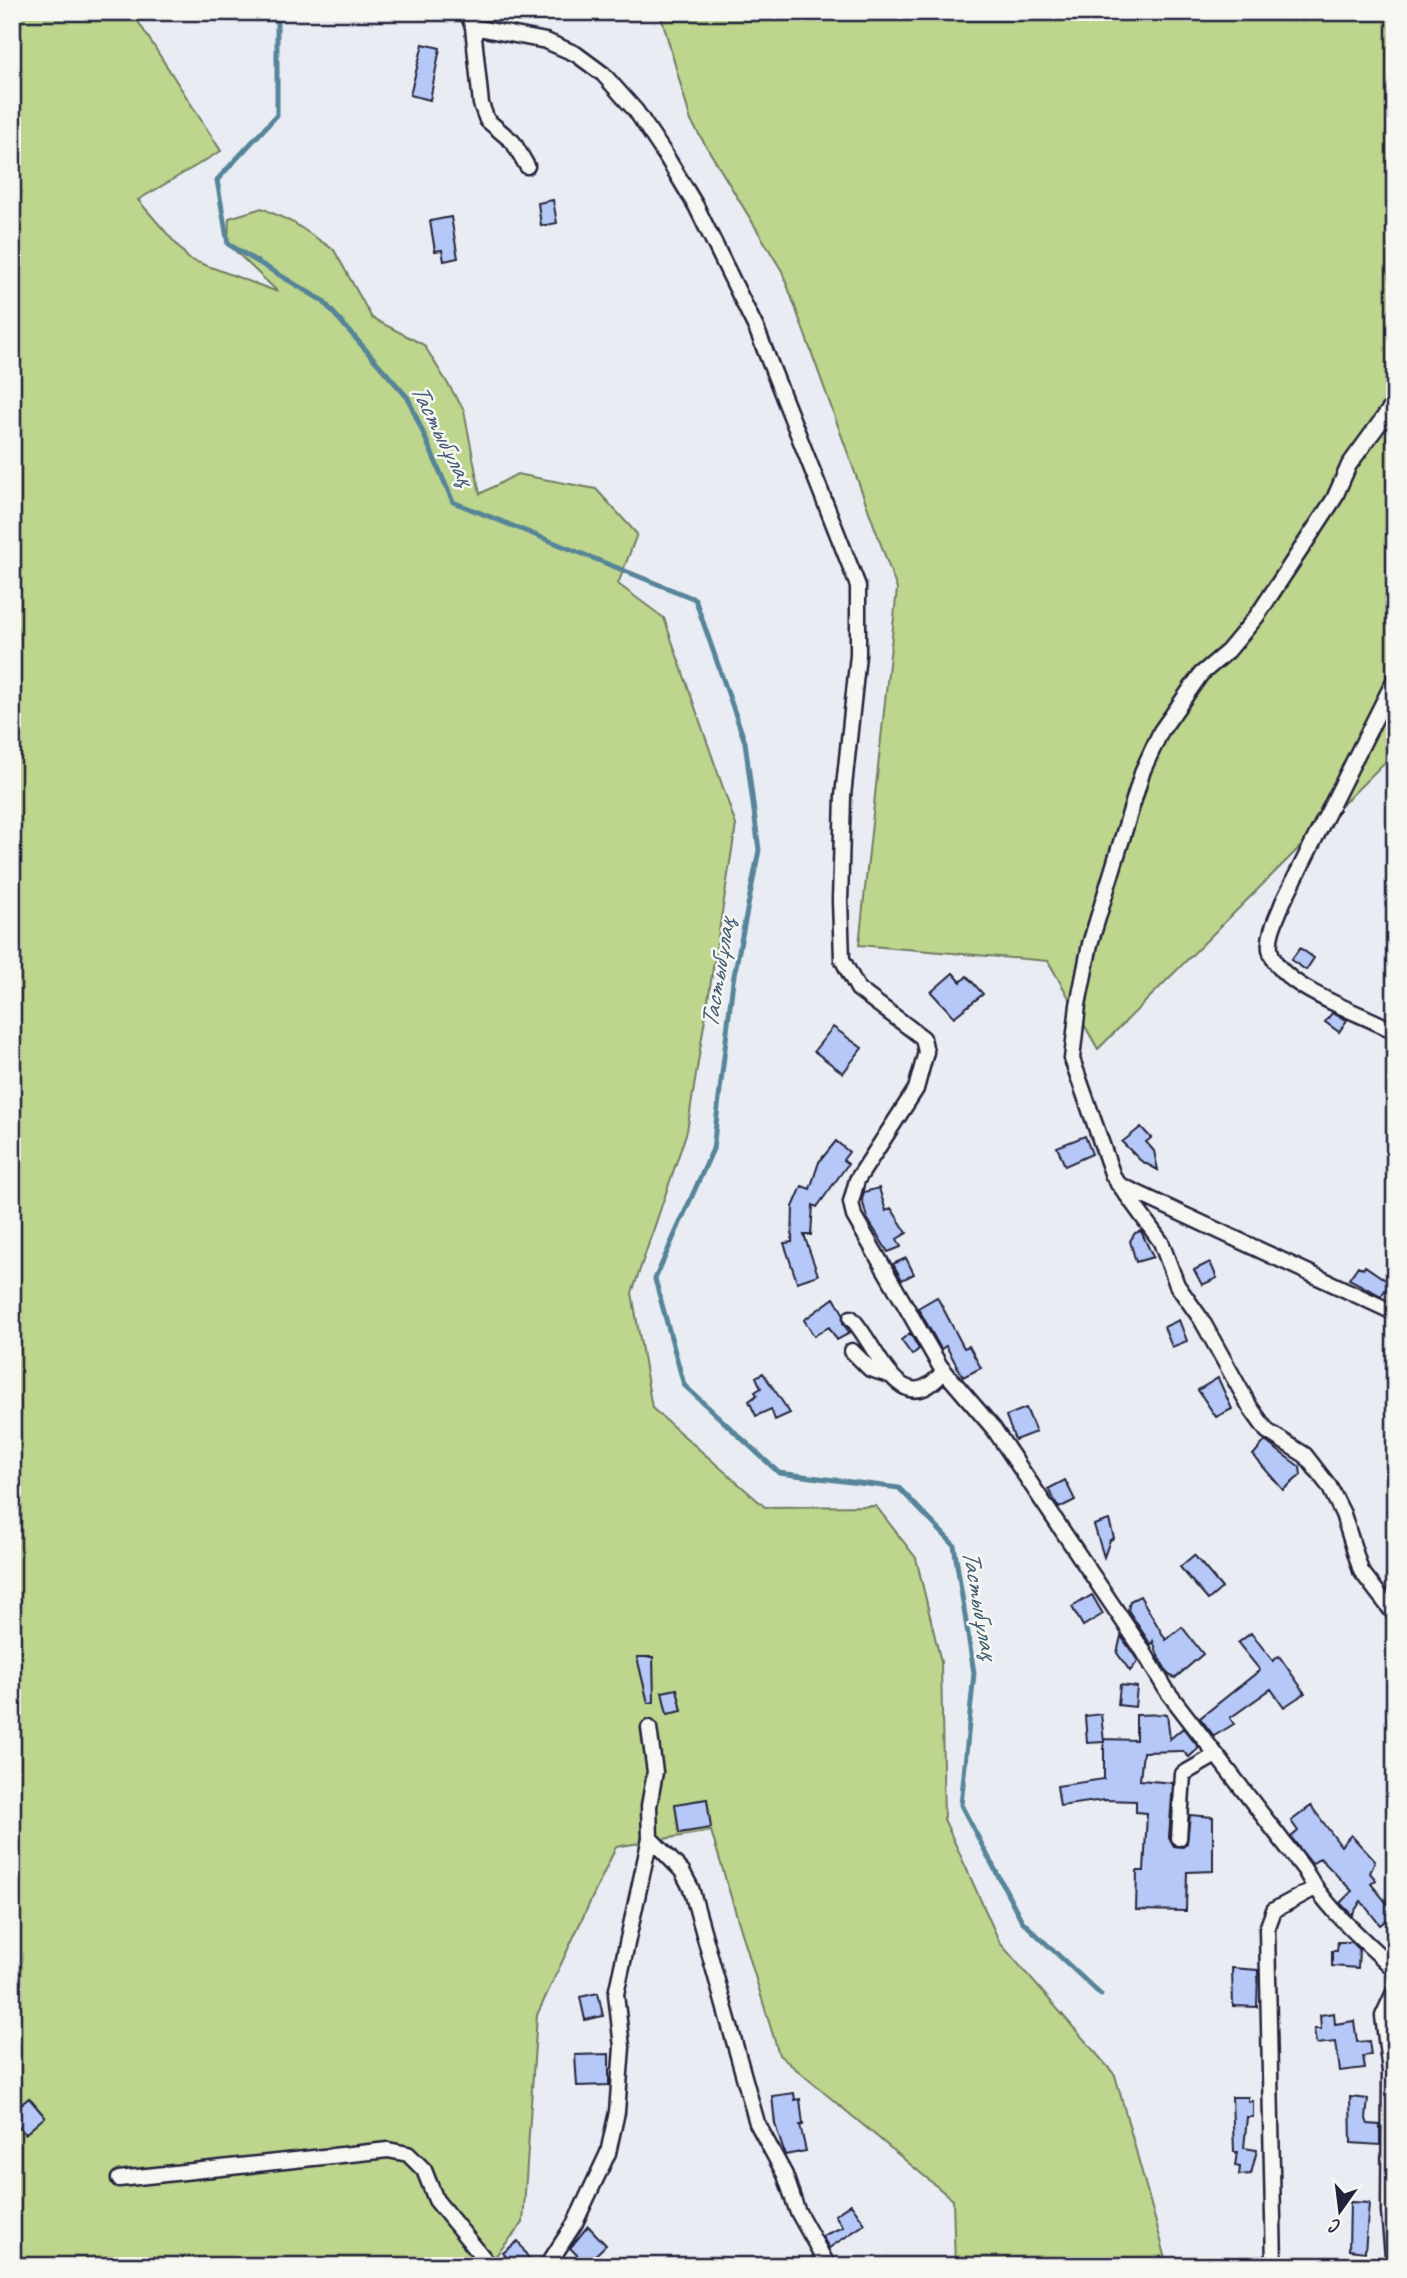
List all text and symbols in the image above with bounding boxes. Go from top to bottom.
water label: Тастыбұлақ [403,378,484,494]
water label: Тастыбұлақ [693,912,743,1030]
water label: Тастыбұлақ [955,1547,1007,1665]
north arrow [1306,2176,1376,2246]
text: С [1326,2213,1344,2239]

